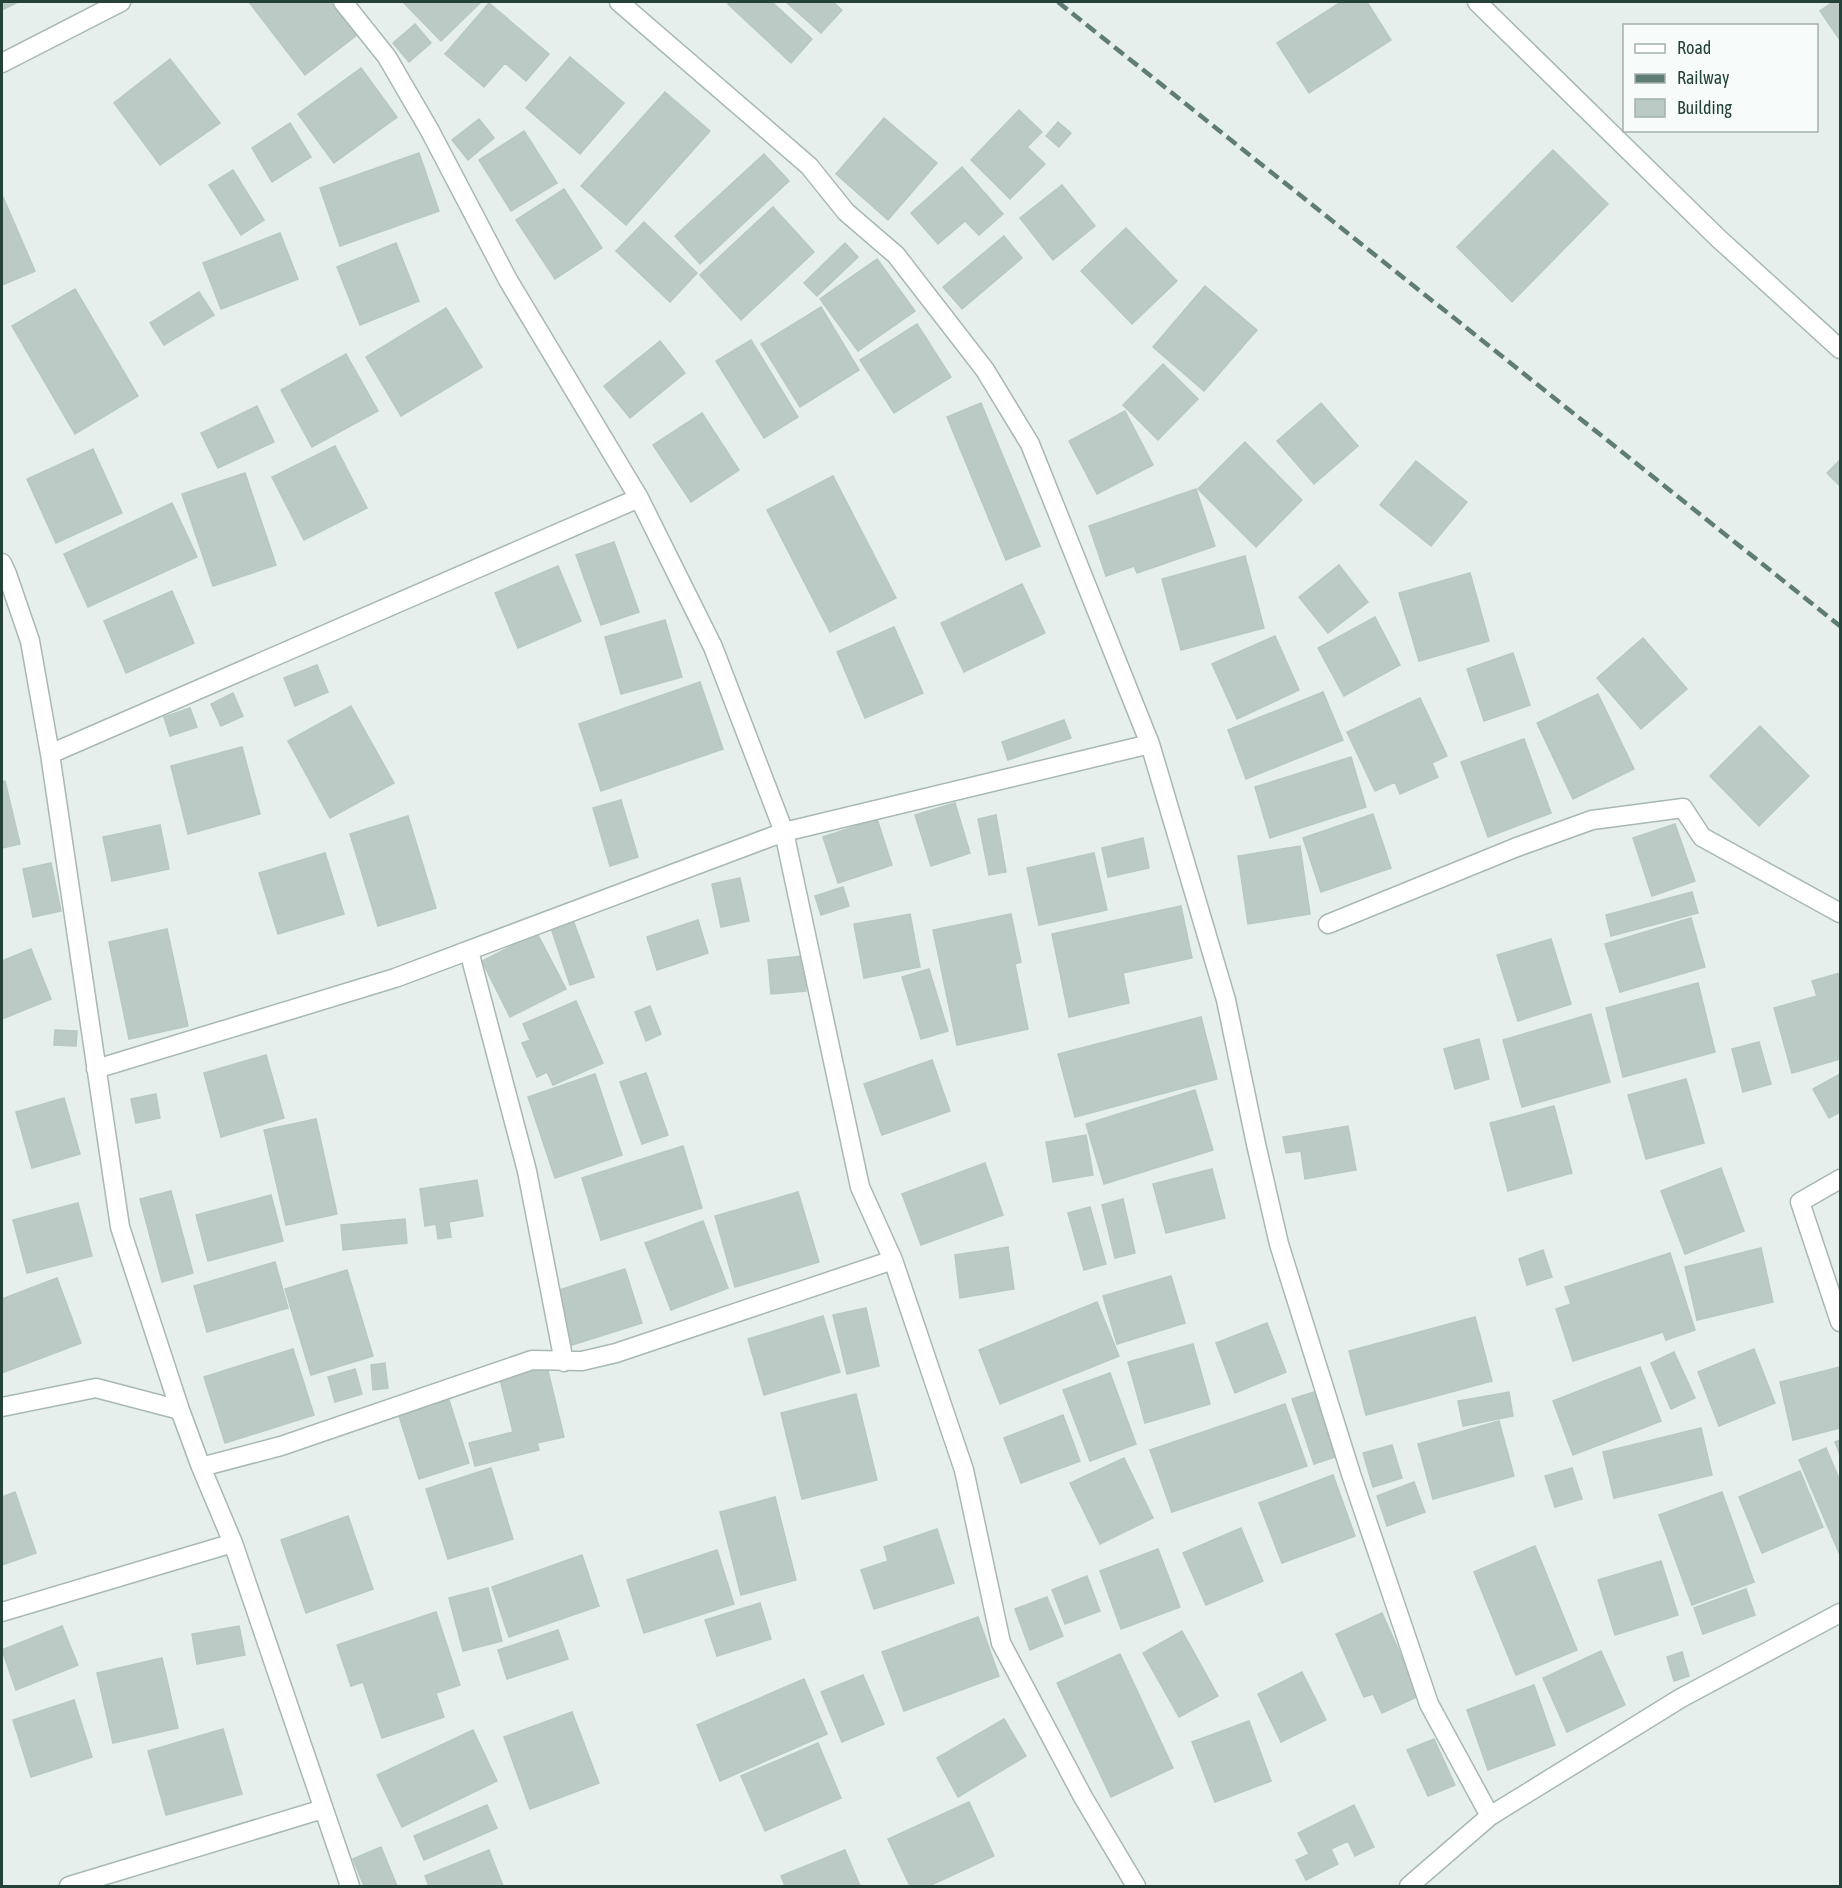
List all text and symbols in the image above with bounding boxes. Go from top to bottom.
legend [1623,24,1818,132]
text: Road [1677,37,1711,58]
text: Railway [1677,67,1729,88]
text: Building [1677,97,1732,118]

